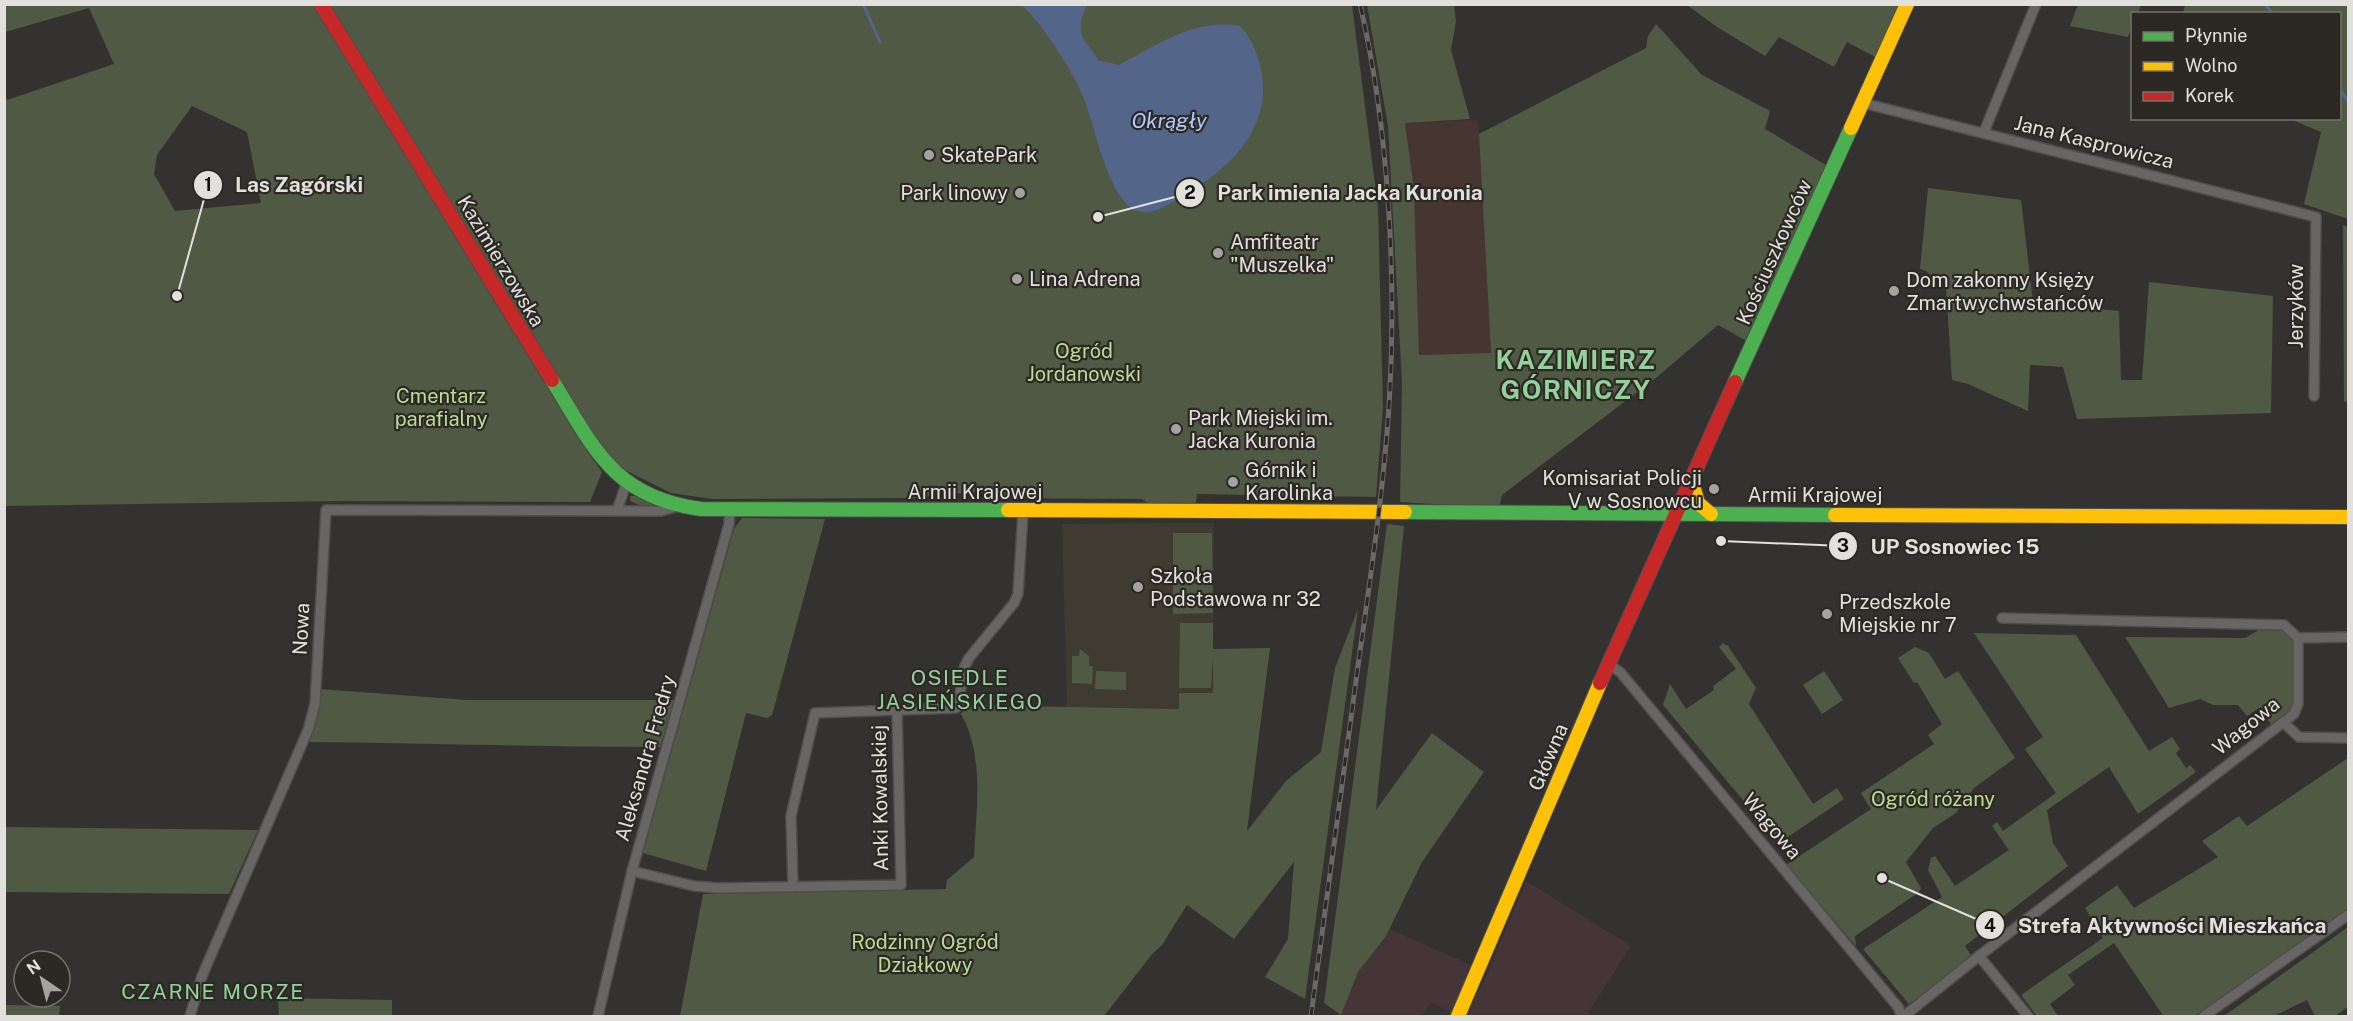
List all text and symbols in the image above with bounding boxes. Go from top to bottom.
legend [2131,12,2341,120]
text: Płynnie [2185,25,2248,46]
text: Wolno [2185,55,2237,76]
text: Korek [2185,85,2234,106]
water label: Okrągły [1131,108,1207,133]
street label: Jana Kasprowicza [2012,111,2176,173]
place label: SkatePark [941,143,1037,167]
marker: SkatePark [922,148,936,162]
callout: Las Zagórski [193,166,376,205]
text: Las Zagórski [235,172,363,197]
text: 1 [204,174,212,195]
callout: Park imienia Jacka Kuronia [1175,174,1495,213]
street label: Kościuszkowców [1731,175,1817,328]
text: Park imienia Jacka Kuronia [1217,180,1483,205]
place label: Park linowy [900,181,1008,205]
text: 2 [1184,182,1196,203]
marker: Park linowy [1013,186,1027,200]
street label: Kazimierzowska [452,191,550,331]
place label: Amfiteatr "Muszelka" [1230,230,1334,277]
marker: Amfiteatr "Muszelka" [1211,246,1225,260]
street label: Jerzyków [2284,263,2308,348]
place label: Lina Adrena [1029,267,1141,291]
place label: Dom zakonny Księży Zmartwychwstańców [1906,268,2104,315]
marker: Lina Adrena [1010,272,1024,286]
marker: Dom zakonny Księży Zmartwychwstańców [1887,284,1901,298]
park label: Ogród Jordanowski [1027,339,1141,386]
district label: KAZIMIERZ GÓRNICZY [1496,344,1656,405]
park label: Cmentarz parafialny [395,384,488,431]
place label: Park Miejski im. Jacka Kuronia [1188,406,1333,453]
marker: Park Miejski im. Jacka Kuronia [1169,422,1183,436]
place label: Górnik i Karolinka [1245,458,1333,505]
place label: Komisariat Policji V w Sosnowcu [1542,466,1702,513]
marker: Górnik i Karolinka [1226,475,1240,489]
street label: Armii Krajowej [908,480,1042,504]
marker: Komisariat Policji V w Sosnowcu [1707,482,1721,496]
street label: Armii Krajowej [1748,483,1882,507]
callout: UP Sosnowiec 15 [1828,527,2051,566]
text: UP Sosnowiec 15 [1870,534,2040,559]
text: 3 [1837,535,1849,556]
place label: Szkoła Podstawowa nr 32 [1150,564,1321,611]
marker: Szkoła Podstawowa nr 32 [1131,580,1145,594]
place label: Przedszkole Miejskie nr 7 [1839,590,1957,637]
street label: Nowa [288,602,314,656]
marker: Przedszkole Miejskie nr 7 [1820,607,1834,621]
district label: OSIEDLE JASIEŃSKIEGO [876,665,1044,714]
street label: Aleksandra Fredry [610,672,680,844]
street label: Wagowa [2208,692,2284,760]
street label: Główna [1523,720,1573,794]
street label: Anki Kowalskiej [867,725,893,871]
park label: Ogród różany [1871,787,1995,811]
street label: Wagowa [1737,788,1807,864]
callout: Strefa Aktywności Mieszkańca [1975,906,2338,945]
text: Strefa Aktywności Mieszkańca [2018,913,2326,938]
text: 4 [1984,915,1996,936]
park label: Rodzinny Ogród Działkowy [851,930,999,977]
north arrow [12,949,72,1009]
text: N [23,956,44,978]
district label: CZARNE MORZE [121,979,305,1004]

